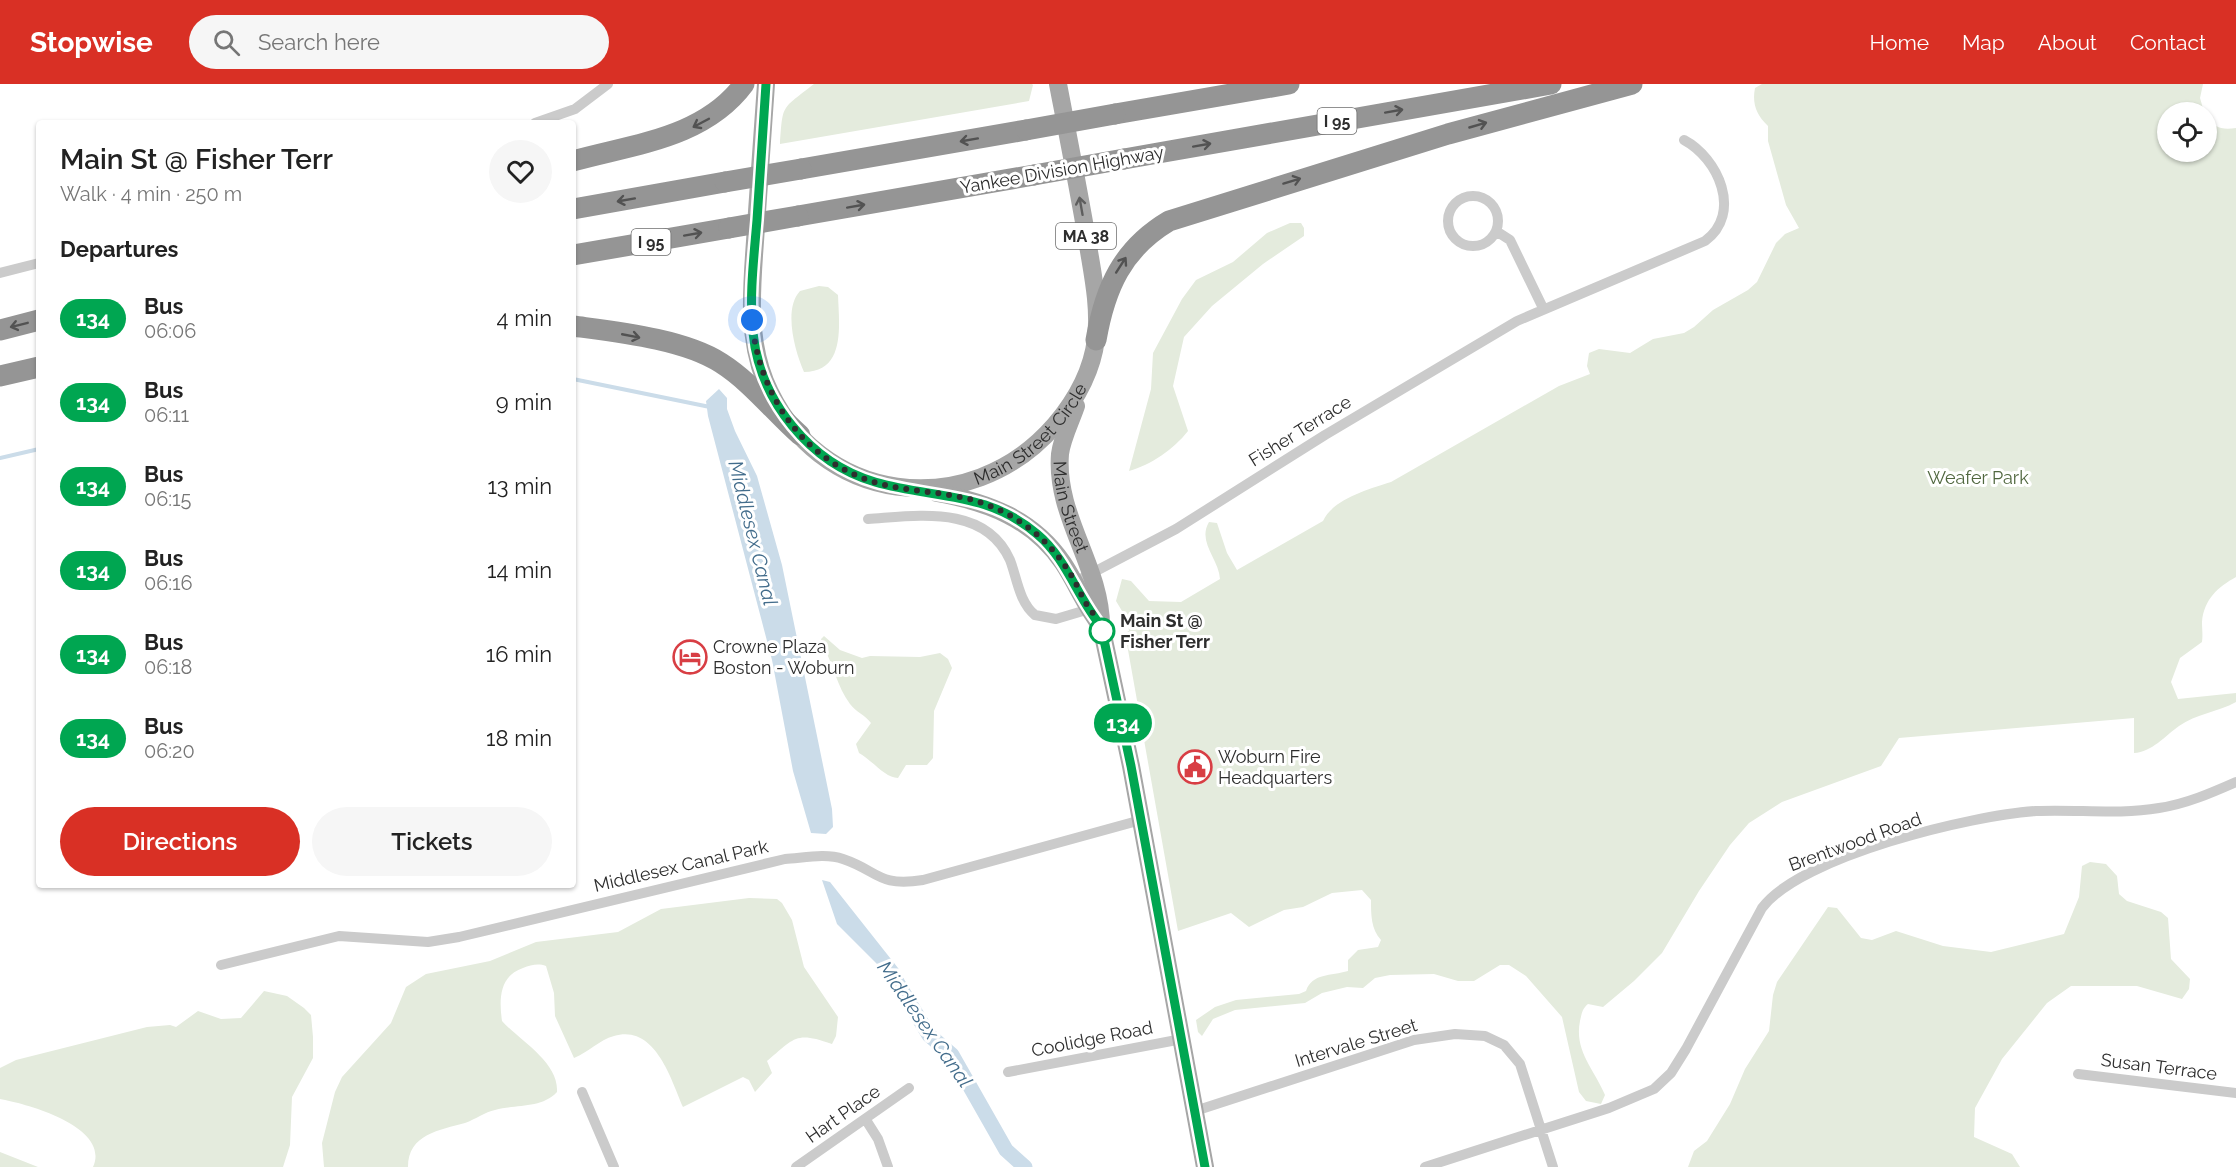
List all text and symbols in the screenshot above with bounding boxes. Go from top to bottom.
search box [189,15,609,69]
text: Stopwise [30,26,153,59]
icon: search [210,26,243,59]
text: Search here [258,29,380,55]
text: Home [1870,30,1929,55]
text: Map [1962,30,2005,55]
text: About [2038,30,2097,55]
text: Contact [2130,30,2206,55]
map controls [2157,102,2217,162]
button: locate [2157,102,2217,162]
one-way arrow [1384,105,1404,116]
road number: I 95 [1318,108,1356,134]
one-way arrow [693,117,710,129]
one-way arrow [1468,119,1487,130]
one-way arrow [959,135,979,146]
one-way arrow [1192,139,1212,150]
button: heart [489,140,552,203]
street label: Yankee Division Highway [959,141,1166,198]
text: Main St @ Fisher Terr [60,143,333,176]
one-way arrow [1282,175,1301,186]
text: Walk · 4 min · 250 m [60,182,242,206]
one-way arrow [617,195,636,206]
one-way arrow [1075,197,1086,216]
one-way arrow [846,200,865,211]
road number: MA 38 [1056,223,1116,249]
road number: I 95 [632,229,670,255]
one-way arrow [682,229,702,240]
text: Departures [60,236,178,262]
one-way arrow [1115,257,1127,274]
text: Bus [144,293,183,319]
text: 4 min [497,305,552,331]
your location [737,305,767,335]
text: 134 [76,306,110,331]
text: 06:06 [144,319,196,343]
one-way arrow [10,320,29,332]
one-way arrow [620,331,640,342]
text: Bus [144,377,183,403]
street label: Main Street Circle [971,379,1091,489]
text: 9 min [496,389,552,415]
text: 134 [76,390,110,415]
street label: Fisher Terrace [1245,391,1355,470]
text: 06:11 [144,403,189,427]
water label: Middlesex Canal [723,458,783,608]
text: Bus [144,461,183,487]
street label: Main Street [1049,461,1093,556]
park label: Weafer Park [1927,467,2029,488]
text: 13 min [487,473,552,499]
text: 134 [76,474,110,499]
text: 06:15 [144,487,192,511]
text: Bus [144,545,183,571]
text: 14 min [487,557,552,583]
text: 134 [76,558,110,583]
text: 06:16 [144,571,193,595]
place label: Main St @ Fisher Terr [1120,610,1210,652]
marker: Main St @ Fisher Terr [1089,618,1115,644]
text: Bus [144,629,183,655]
place label: Crowne Plaza Boston - Woburn [713,636,855,678]
hotel icon: Crowne Plaza Boston - Woburn [672,639,708,675]
text: 16 min [486,641,552,667]
text: 134 [76,642,110,667]
text: 06:18 [144,655,192,679]
line badge: 134 [1088,704,1158,742]
text: 134 [1106,711,1140,736]
text: Bus [144,713,183,739]
text: 18 min [486,725,552,751]
text: 134 [76,726,110,751]
text: 06:20 [144,739,195,763]
place label: Woburn Fire Headquarters [1218,746,1332,788]
public building icon: Woburn Fire Headquarters [1177,749,1213,785]
button: Directions [60,807,300,876]
button: Tickets [312,807,552,876]
street label: Brentwood Road [1786,808,1924,875]
street label: Middlesex Canal Park [592,835,771,896]
water label: Middlesex Canal [872,956,978,1092]
street label: Intervale Street [1292,1014,1420,1071]
street label: Coolidge Road [1029,1016,1154,1061]
street label: Susan Terrace [2100,1049,2219,1084]
street label: Hart Place [801,1080,884,1147]

